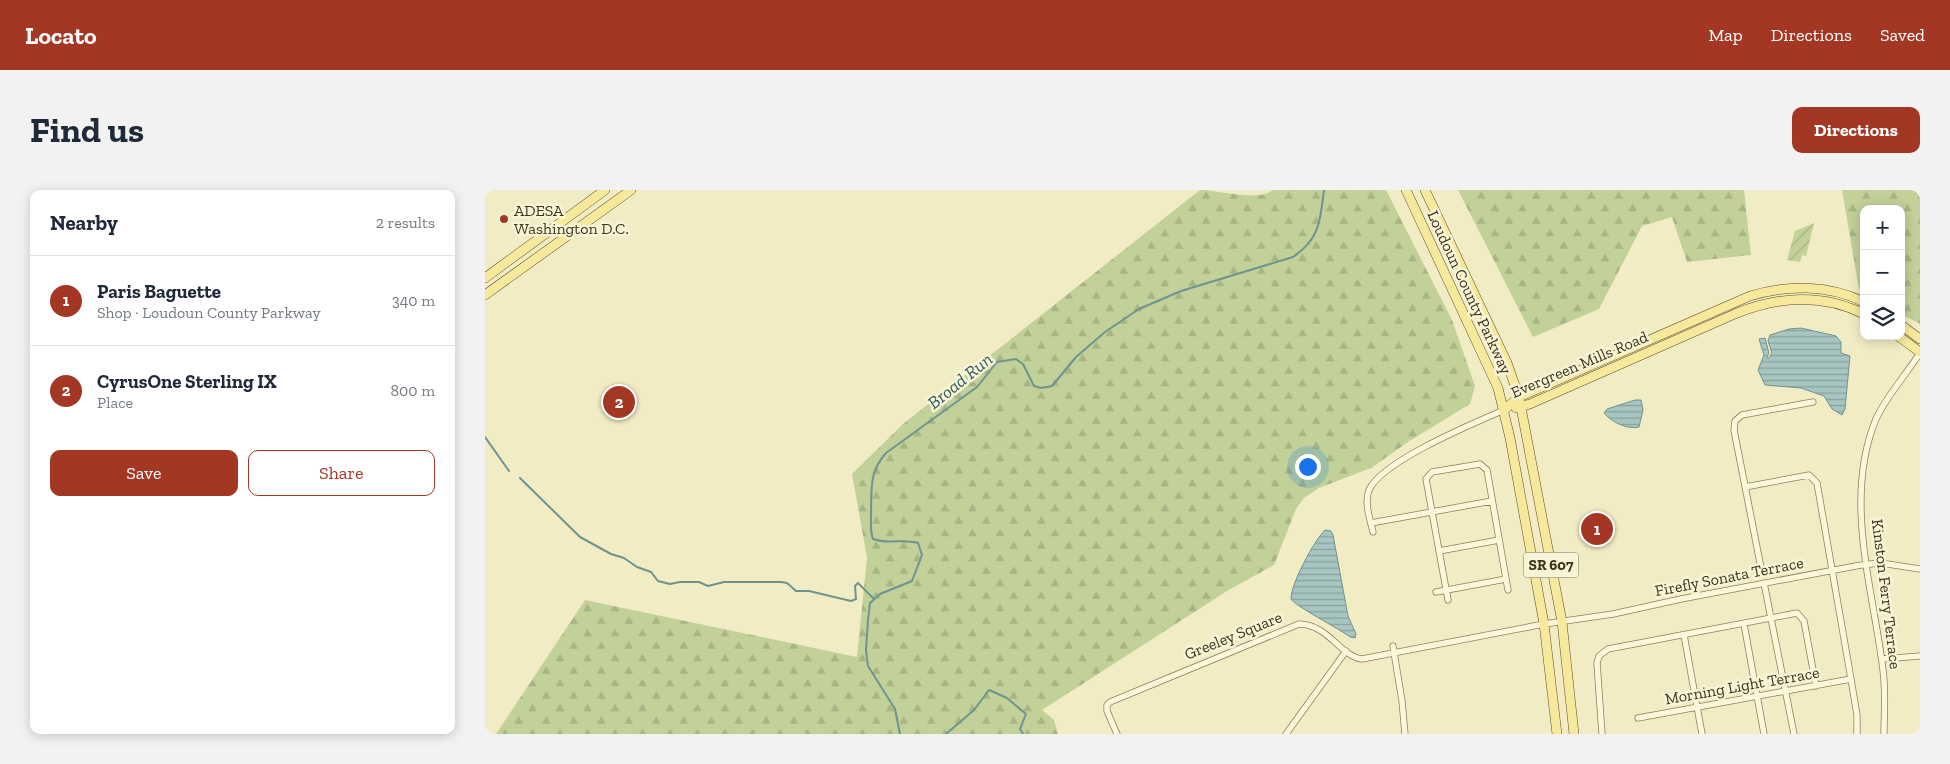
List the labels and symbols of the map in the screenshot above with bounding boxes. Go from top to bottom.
place label: ADESA Washington D.C. [514,201,629,238]
street label: Loudoun County Parkway [1423,207,1516,378]
marker: ADESA Washington D.C. [498,213,510,225]
street label: Evergreen Mills Road [1508,327,1651,402]
water label: Broad Run [923,348,997,414]
pin: 2 [603,383,635,421]
your location [1295,454,1321,480]
pin: 1 [1581,510,1613,548]
street label: Kinston Ferry Terrace [1868,518,1905,670]
road number: SR 607 [1523,552,1579,578]
street label: Firefly Sonata Terrace [1653,553,1805,600]
street label: Greeley Square [1182,607,1285,664]
street label: Morning Light Terrace [1663,663,1821,708]

